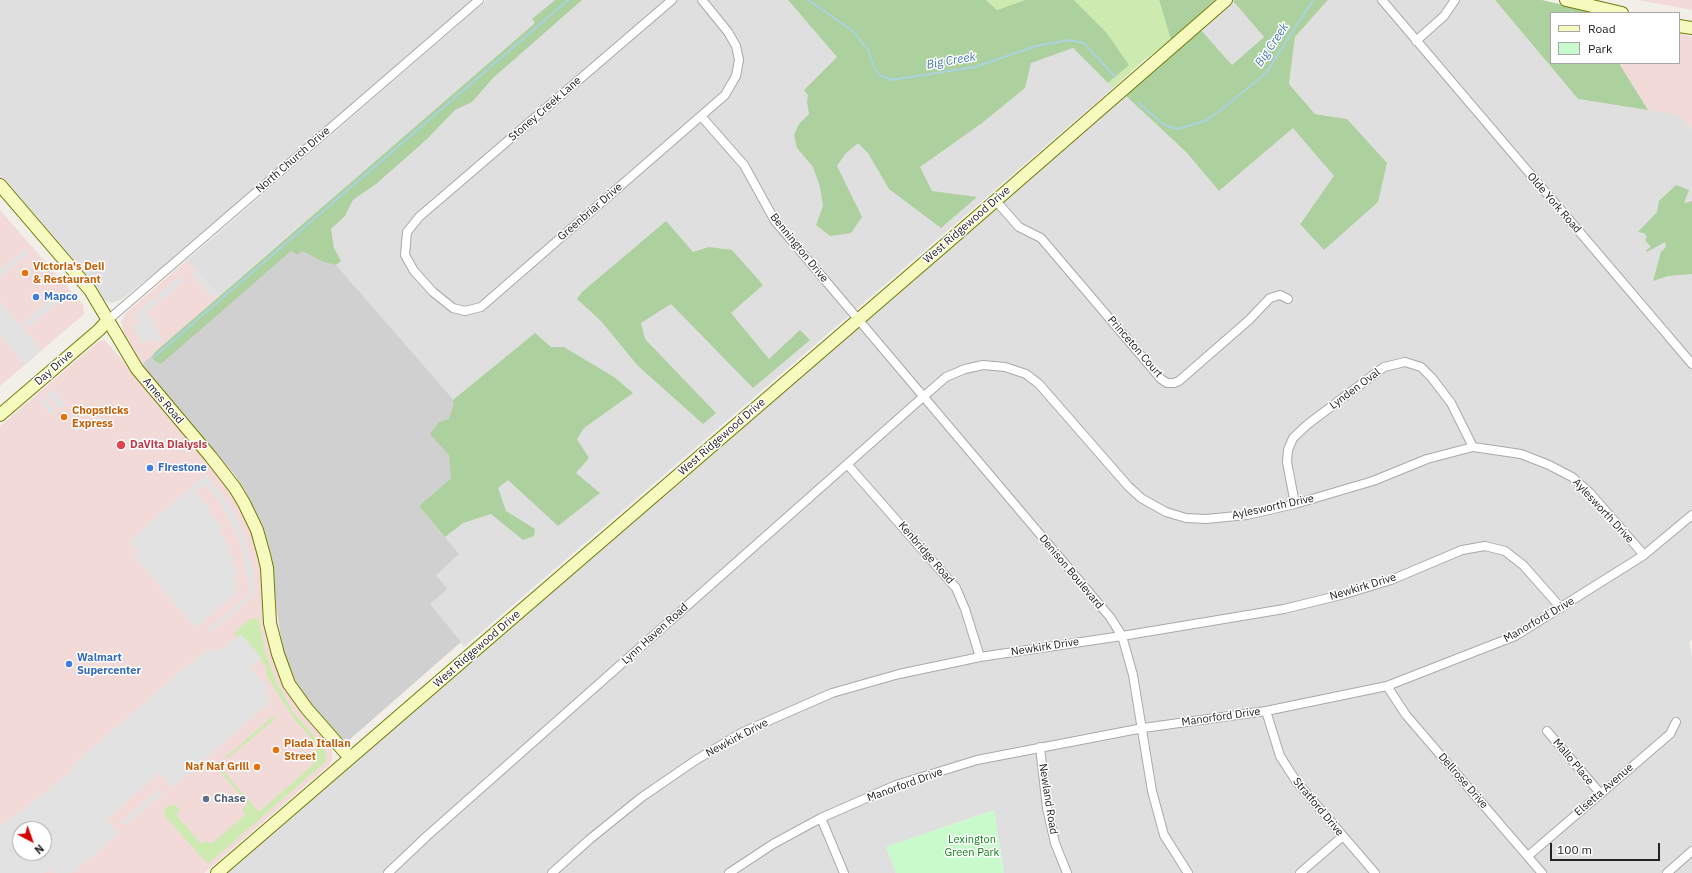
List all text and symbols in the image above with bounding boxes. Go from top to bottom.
legend [1550,12,1680,64]
water label: Big Creek [1252,20,1292,70]
text: Road [1588,21,1616,36]
text: Park [1588,41,1612,56]
water label: Big Creek [925,50,977,72]
street label: Stoney Creek Lane [506,74,584,144]
street label: North Church Drive [253,124,333,196]
street label: Olde York Road [1524,170,1584,236]
street label: Greenbriar Drive [555,180,625,244]
street label: West Ridgewood Drive [921,184,1013,266]
street label: Bennington Drive [767,211,831,285]
place label: Victoria's Deli & Restaurant [33,260,104,286]
marker: Victoria's Deli & Restaurant [20,268,30,278]
place label: Mapco [44,290,78,304]
marker: Mapco [31,292,41,302]
street label: Princeton Court [1105,314,1165,380]
street label: Day Drive [32,348,76,388]
street label: Lynden Oval [1327,366,1383,412]
street label: Ames Road [140,375,186,427]
street label: West Ridgewood Drive [676,396,768,478]
place label: Chopsticks Express [72,404,129,430]
marker: Chopsticks Express [59,412,69,422]
place label: DaVita Dialysis [130,438,207,452]
marker: DaVita Dialysis [115,439,127,451]
place label: Firestone [158,461,207,475]
marker: Firestone [145,463,155,473]
street label: Aylesworth Drive [1570,476,1636,546]
street label: Aylesworth Drive [1231,492,1315,522]
street label: Kenbridge Road [895,519,957,587]
street label: Denison Boulevard [1036,532,1106,612]
street label: Newkirk Drive [1328,571,1398,603]
street label: Manorford Drive [1501,594,1577,646]
street label: Lynn Haven Road [619,601,691,667]
street label: West Ridgewood Drive [431,608,523,690]
street label: Newkirk Drive [1010,635,1080,659]
place label: Walmart Supercenter [77,651,141,677]
marker: Walmart Supercenter [64,659,74,669]
street label: Manorford Drive [1181,705,1261,729]
street label: Newkirk Drive [704,716,770,760]
street label: Mallo Place [1550,736,1596,788]
place label: Piada Italian Street [284,737,351,763]
marker: Piada Italian Street [271,745,281,755]
street label: Dellrose Drive [1435,751,1491,811]
place label: Naf Naf Grill [185,760,249,774]
street label: Elsetta Avenue [1572,761,1636,819]
marker: Naf Naf Grill [252,762,262,772]
street label: Newland Road [1036,763,1060,835]
street label: Manorford Drive [865,765,945,805]
street label: Stratford Drive [1290,775,1346,839]
place label: Chase [214,792,246,806]
marker: Chase [201,794,211,804]
north arrow [12,821,52,861]
park label: Lexington Green Park [945,833,999,859]
scale bar [1552,835,1662,861]
text: N [32,841,47,857]
text: 100 m [1557,842,1592,857]

